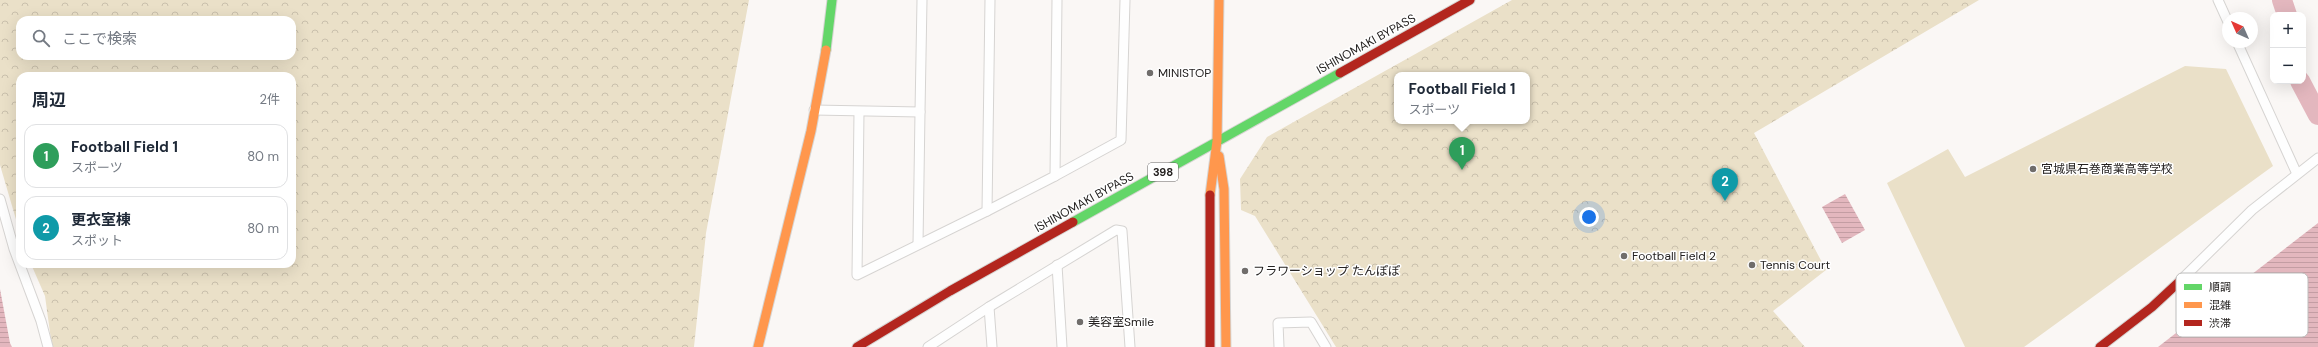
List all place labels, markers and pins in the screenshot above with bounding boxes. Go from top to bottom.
place label: MINISTOP [1158,65,1211,81]
marker: MINISTOP [1145,68,1155,78]
pin: 1 [1449,137,1475,170]
place label: 宮城県石巻商業高等学校 [2041,161,2173,177]
marker: 宮城県石巻商業高等学校 [2028,164,2038,174]
pin: 2 [1712,168,1738,201]
place label: Football Field 2 [1632,248,1716,264]
marker: Football Field 2 [1619,251,1629,261]
place label: Tennis Court [1760,257,1830,273]
marker: Tennis Court [1747,260,1757,270]
place label: フラワーショップ たんぽぽ [1253,263,1400,279]
marker: フラワーショップ たんぽぽ [1240,266,1250,276]
place label: 美容室Smile [1088,314,1154,330]
marker: 美容室Smile [1075,317,1085,327]

